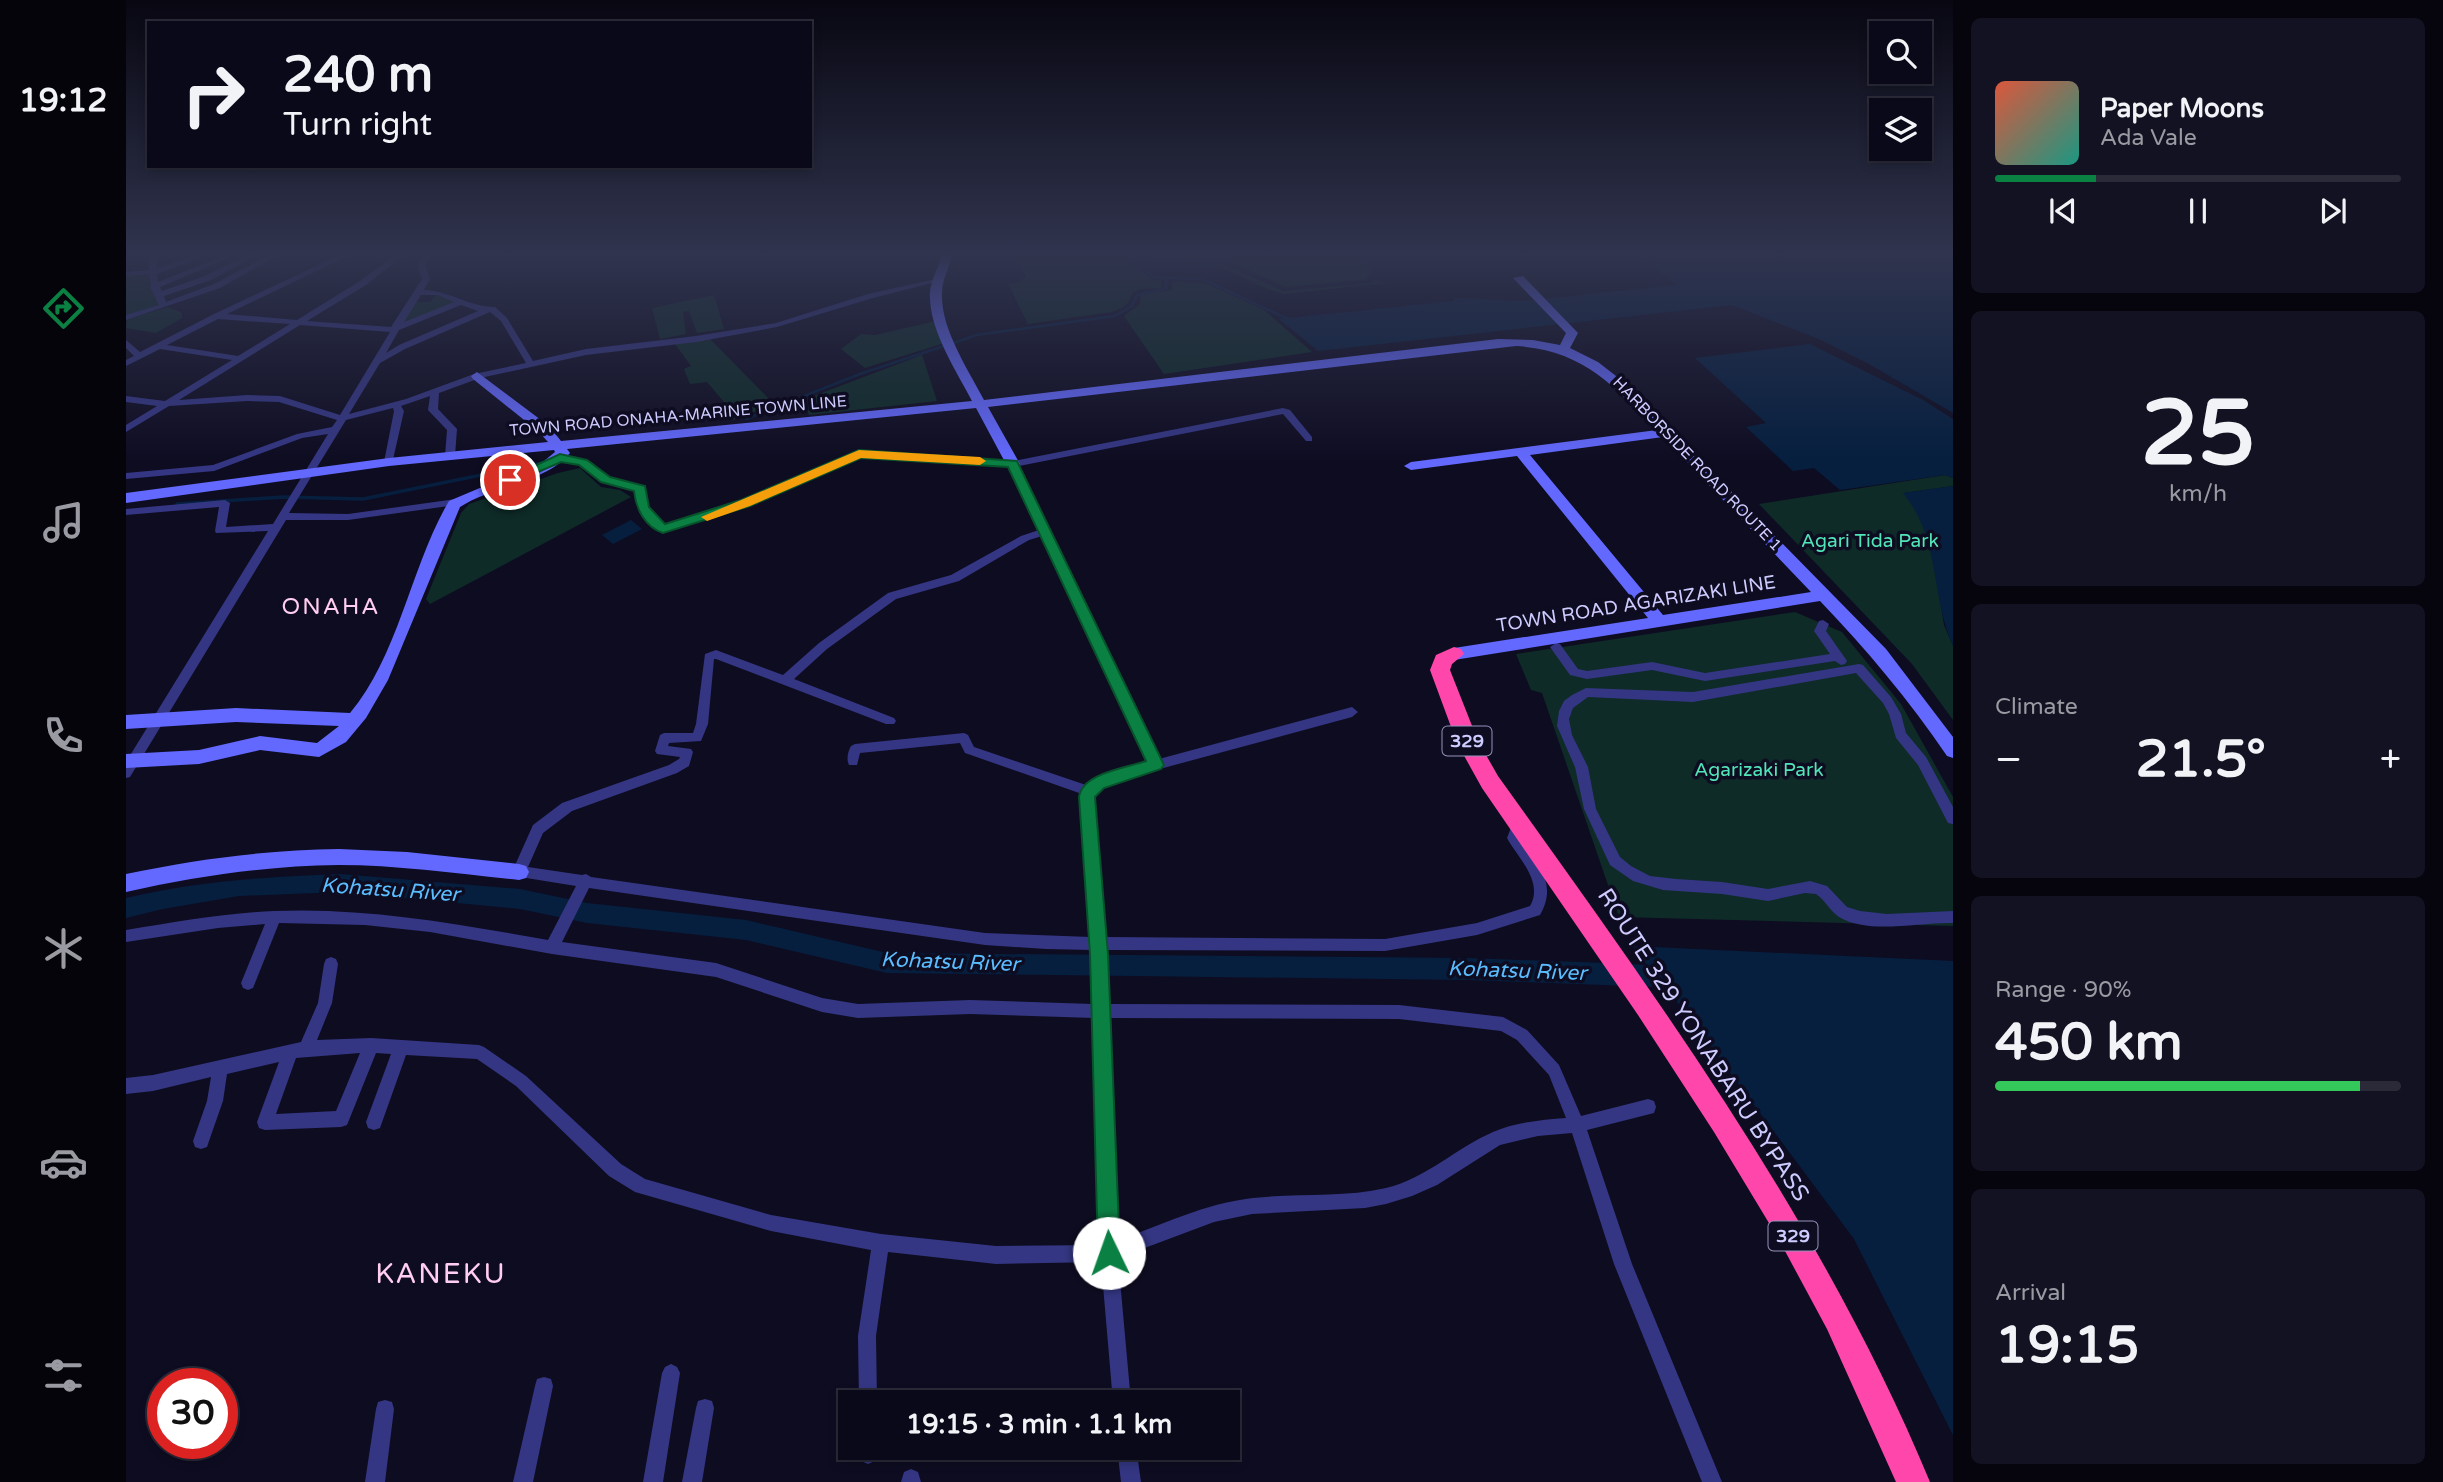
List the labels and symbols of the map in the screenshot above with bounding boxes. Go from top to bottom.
street label: HARBORSIDE ROAD ROUTE 1 [1608,373,1786,555]
street label: TOWN ROAD ONAHA-MARINE TOWN LINE [508,391,848,441]
pin [480,450,540,510]
park label: Agari Tida Park [1801,530,1939,552]
street label: TOWN ROAD AGARIZAKI LINE [1495,571,1777,637]
district label: ONAHA [282,593,380,621]
road number: 329 [1442,726,1492,756]
park label: Agarizaki Park [1694,759,1824,781]
water label: Kohatsu River [320,873,463,908]
street label: ROUTE 329 YONABARU BYPASS [1591,883,1815,1207]
water label: Kohatsu River [880,947,1023,977]
water label: Kohatsu River [1447,956,1590,986]
position arrow [1072,1216,1146,1290]
road number: 329 [1768,1222,1818,1251]
district label: KANEKU [375,1257,507,1291]
speed limit sign: 30 [147,1368,238,1459]

